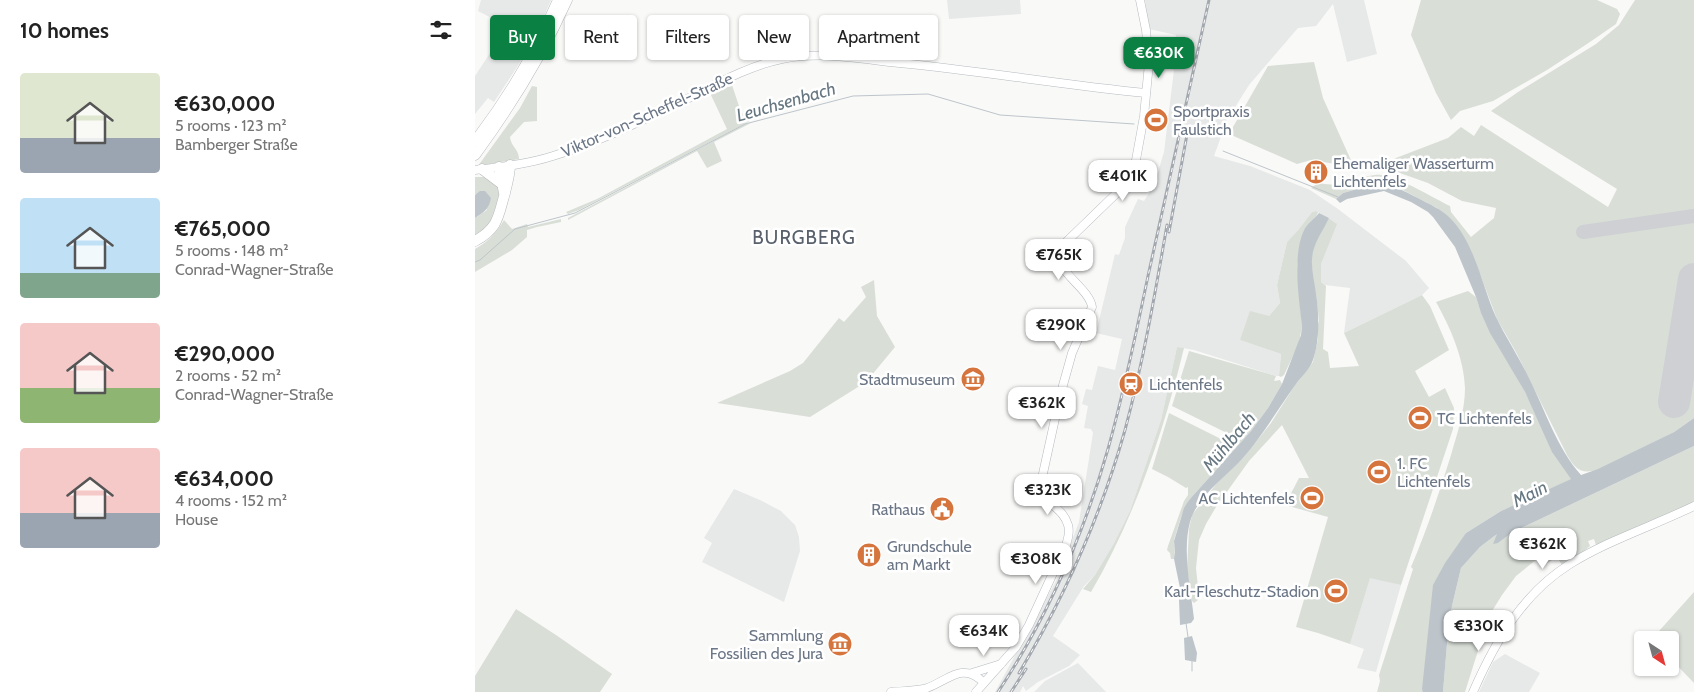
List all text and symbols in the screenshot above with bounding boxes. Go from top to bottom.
chip: Buy [490,15,555,60]
chip: Rent [565,15,637,60]
chip: Filters [647,15,729,60]
chip: New [739,15,809,60]
chip: Apartment [819,15,938,60]
icon: filters [427,16,455,44]
text: 10 homes [20,18,109,43]
pin: €630K [1124,36,1194,79]
text: €630K [1134,43,1184,62]
street label: Viktor-von-Scheffel-Straße [558,69,736,161]
water label: Leuchsenbach [734,77,838,127]
text: €630,000 [175,91,275,116]
icon: home [60,93,120,153]
place label: Sportpraxis Faulstich [1173,102,1250,139]
sports icon: Sportpraxis Faulstich [1143,107,1169,133]
text: 5 rooms · 123 m² [175,116,287,135]
text: Bamberger Straße [175,135,298,154]
place label: Ehemaliger Wasserturm Lichtenfels [1333,154,1494,191]
building icon: Ehemaliger Wasserturm Lichtenfels [1303,159,1329,185]
pin: €401K [1088,160,1158,202]
text: €401K [1099,166,1147,185]
text: €765,000 [175,216,271,241]
icon: home [60,218,120,278]
district label: BURGBERG [752,226,856,249]
pin: €765K [1024,238,1094,281]
text: 5 rooms · 148 m² [175,241,288,260]
text: €765K [1036,245,1082,264]
text: Conrad-Wagner-Straße [175,260,334,279]
pin: €290K [1026,308,1096,351]
text: €290K [1036,315,1086,334]
text: €290,000 [175,341,275,366]
icon: home [60,343,120,403]
text: 2 rooms · 52 m² [175,366,281,385]
museum icon: Stadtmuseum [960,366,986,392]
place label: Stadtmuseum [859,370,955,389]
station icon: Lichtenfels [1118,371,1144,397]
place label: Lichtenfels [1149,375,1223,394]
text: Conrad-Wagner-Straße [175,385,334,404]
pin: €362K [1007,386,1077,429]
text: €362K [1019,393,1065,412]
sports icon: TC Lichtenfels [1407,405,1433,431]
water label: Mühlbach [1197,408,1260,477]
place label: TC Lichtenfels [1437,409,1532,428]
place label: 1. FC Lichtenfels [1397,454,1471,491]
sports icon: 1. FC Lichtenfels [1366,459,1392,485]
text: €634,000 [175,466,274,491]
icon: home [60,468,120,528]
pin: €323K [1013,474,1083,516]
water label: Main [1508,476,1551,512]
text: €323K [1025,480,1071,499]
sports icon: AC Lichtenfels [1299,485,1325,511]
place label: AC Lichtenfels [1199,489,1295,508]
text: 4 rooms · 152 m² [175,491,287,510]
public building icon: Rathaus [929,496,955,522]
place label: Rathaus [871,500,925,519]
text: House [175,510,218,529]
pin: €362K [1508,528,1578,570]
text: €362K [1520,534,1566,553]
place label: Grundschule am Markt [887,537,972,574]
building icon: Grundschule am Markt [856,542,882,568]
pin: €308K [1001,542,1071,585]
text: €308K [1011,549,1061,568]
sports icon: Karl-Fleschutz-Stadion [1323,578,1349,604]
place label: Karl-Fleschutz-Stadion [1164,582,1319,601]
pin: €330K [1444,610,1514,652]
pin: €634K [949,614,1019,657]
text: €330K [1455,616,1503,635]
text: €634K [960,621,1008,640]
place label: Sammlung Fossilien des Jura [710,626,824,663]
museum icon: Sammlung Fossilien des Jura [827,631,853,657]
north arrow [1634,631,1679,676]
map controls [1634,631,1679,676]

